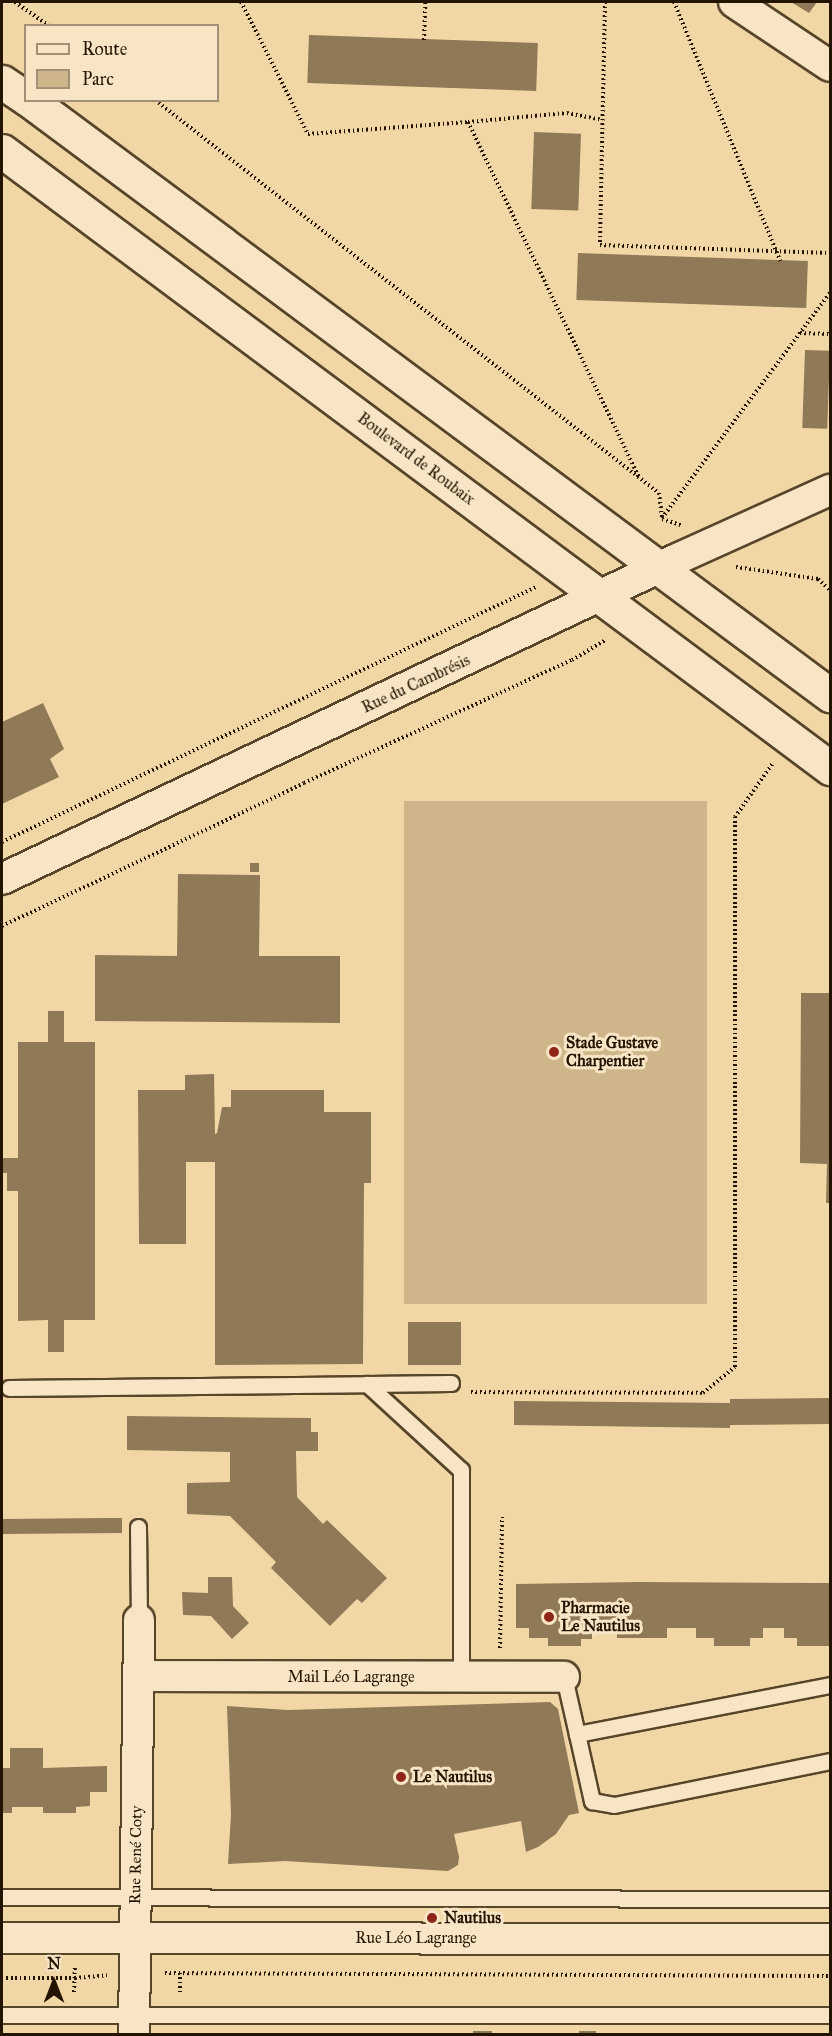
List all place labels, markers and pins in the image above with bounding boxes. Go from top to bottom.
place label: Stade Gustave Charpentier [566,1033,658,1071]
marker: Stade Gustave Charpentier [547,1045,561,1059]
place label: Pharmacie Le Nautilus [561,1598,640,1636]
marker: Pharmacie Le Nautilus [542,1610,556,1624]
place label: Le Nautilus [413,1767,492,1787]
marker: Le Nautilus [394,1770,408,1784]
place label: Nautilus [444,1908,501,1928]
marker: Nautilus [425,1911,439,1925]

